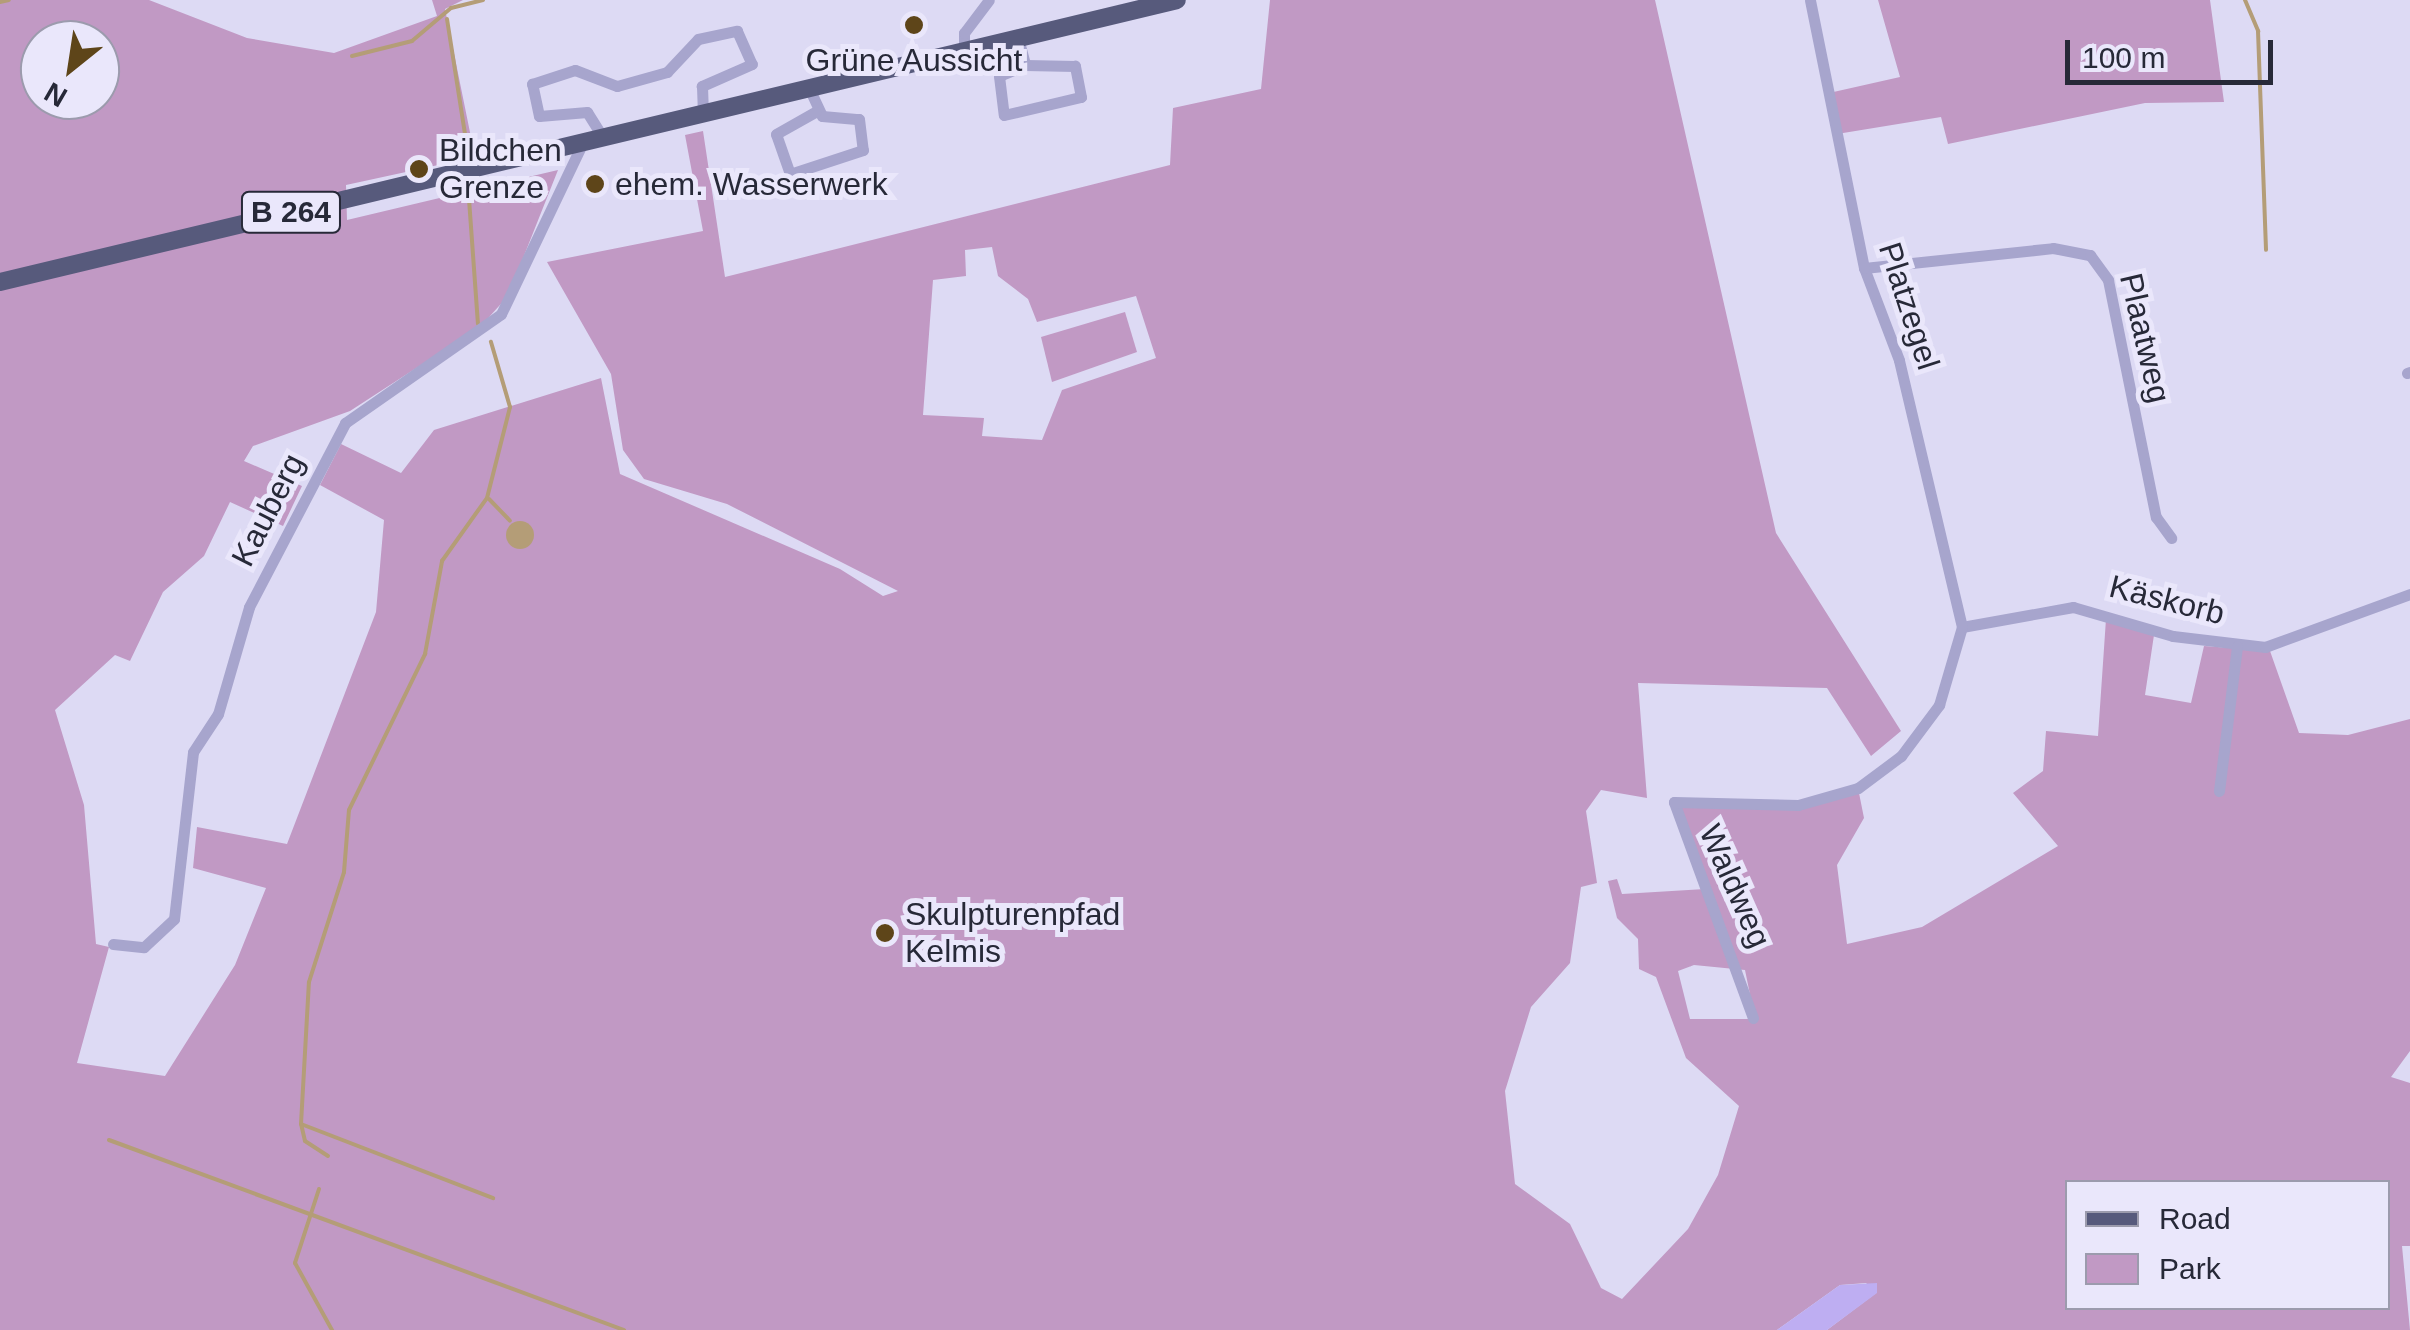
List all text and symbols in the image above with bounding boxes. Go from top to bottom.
marker: Grüne Aussicht [903,14,925,36]
north arrow [20,20,120,120]
scale bar [2070,20,2278,82]
place label: Grüne Aussicht [805,41,1023,79]
text: 100 m [2082,41,2165,74]
text: N [39,76,72,113]
place label: Bildchen Grenze [439,132,562,207]
marker: Bildchen Grenze [408,158,430,180]
place label: ehem. Wasserwerk [615,165,888,203]
marker: ehem. Wasserwerk [584,173,606,195]
road number: B 264 [238,187,344,237]
street label: Platzegel [1870,237,1948,375]
street label: Plaatweg [2111,270,2179,406]
street label: Kauberg [223,447,313,573]
street label: Käskorb [2105,567,2229,633]
street label: Waldweg [1691,819,1779,953]
place label: Skulpturenpfad Kelmis [905,896,1120,971]
marker: Skulpturenpfad Kelmis [874,922,896,944]
legend [2065,1180,2390,1310]
text: Road [2159,1202,2231,1235]
text: Park [2159,1252,2221,1285]

